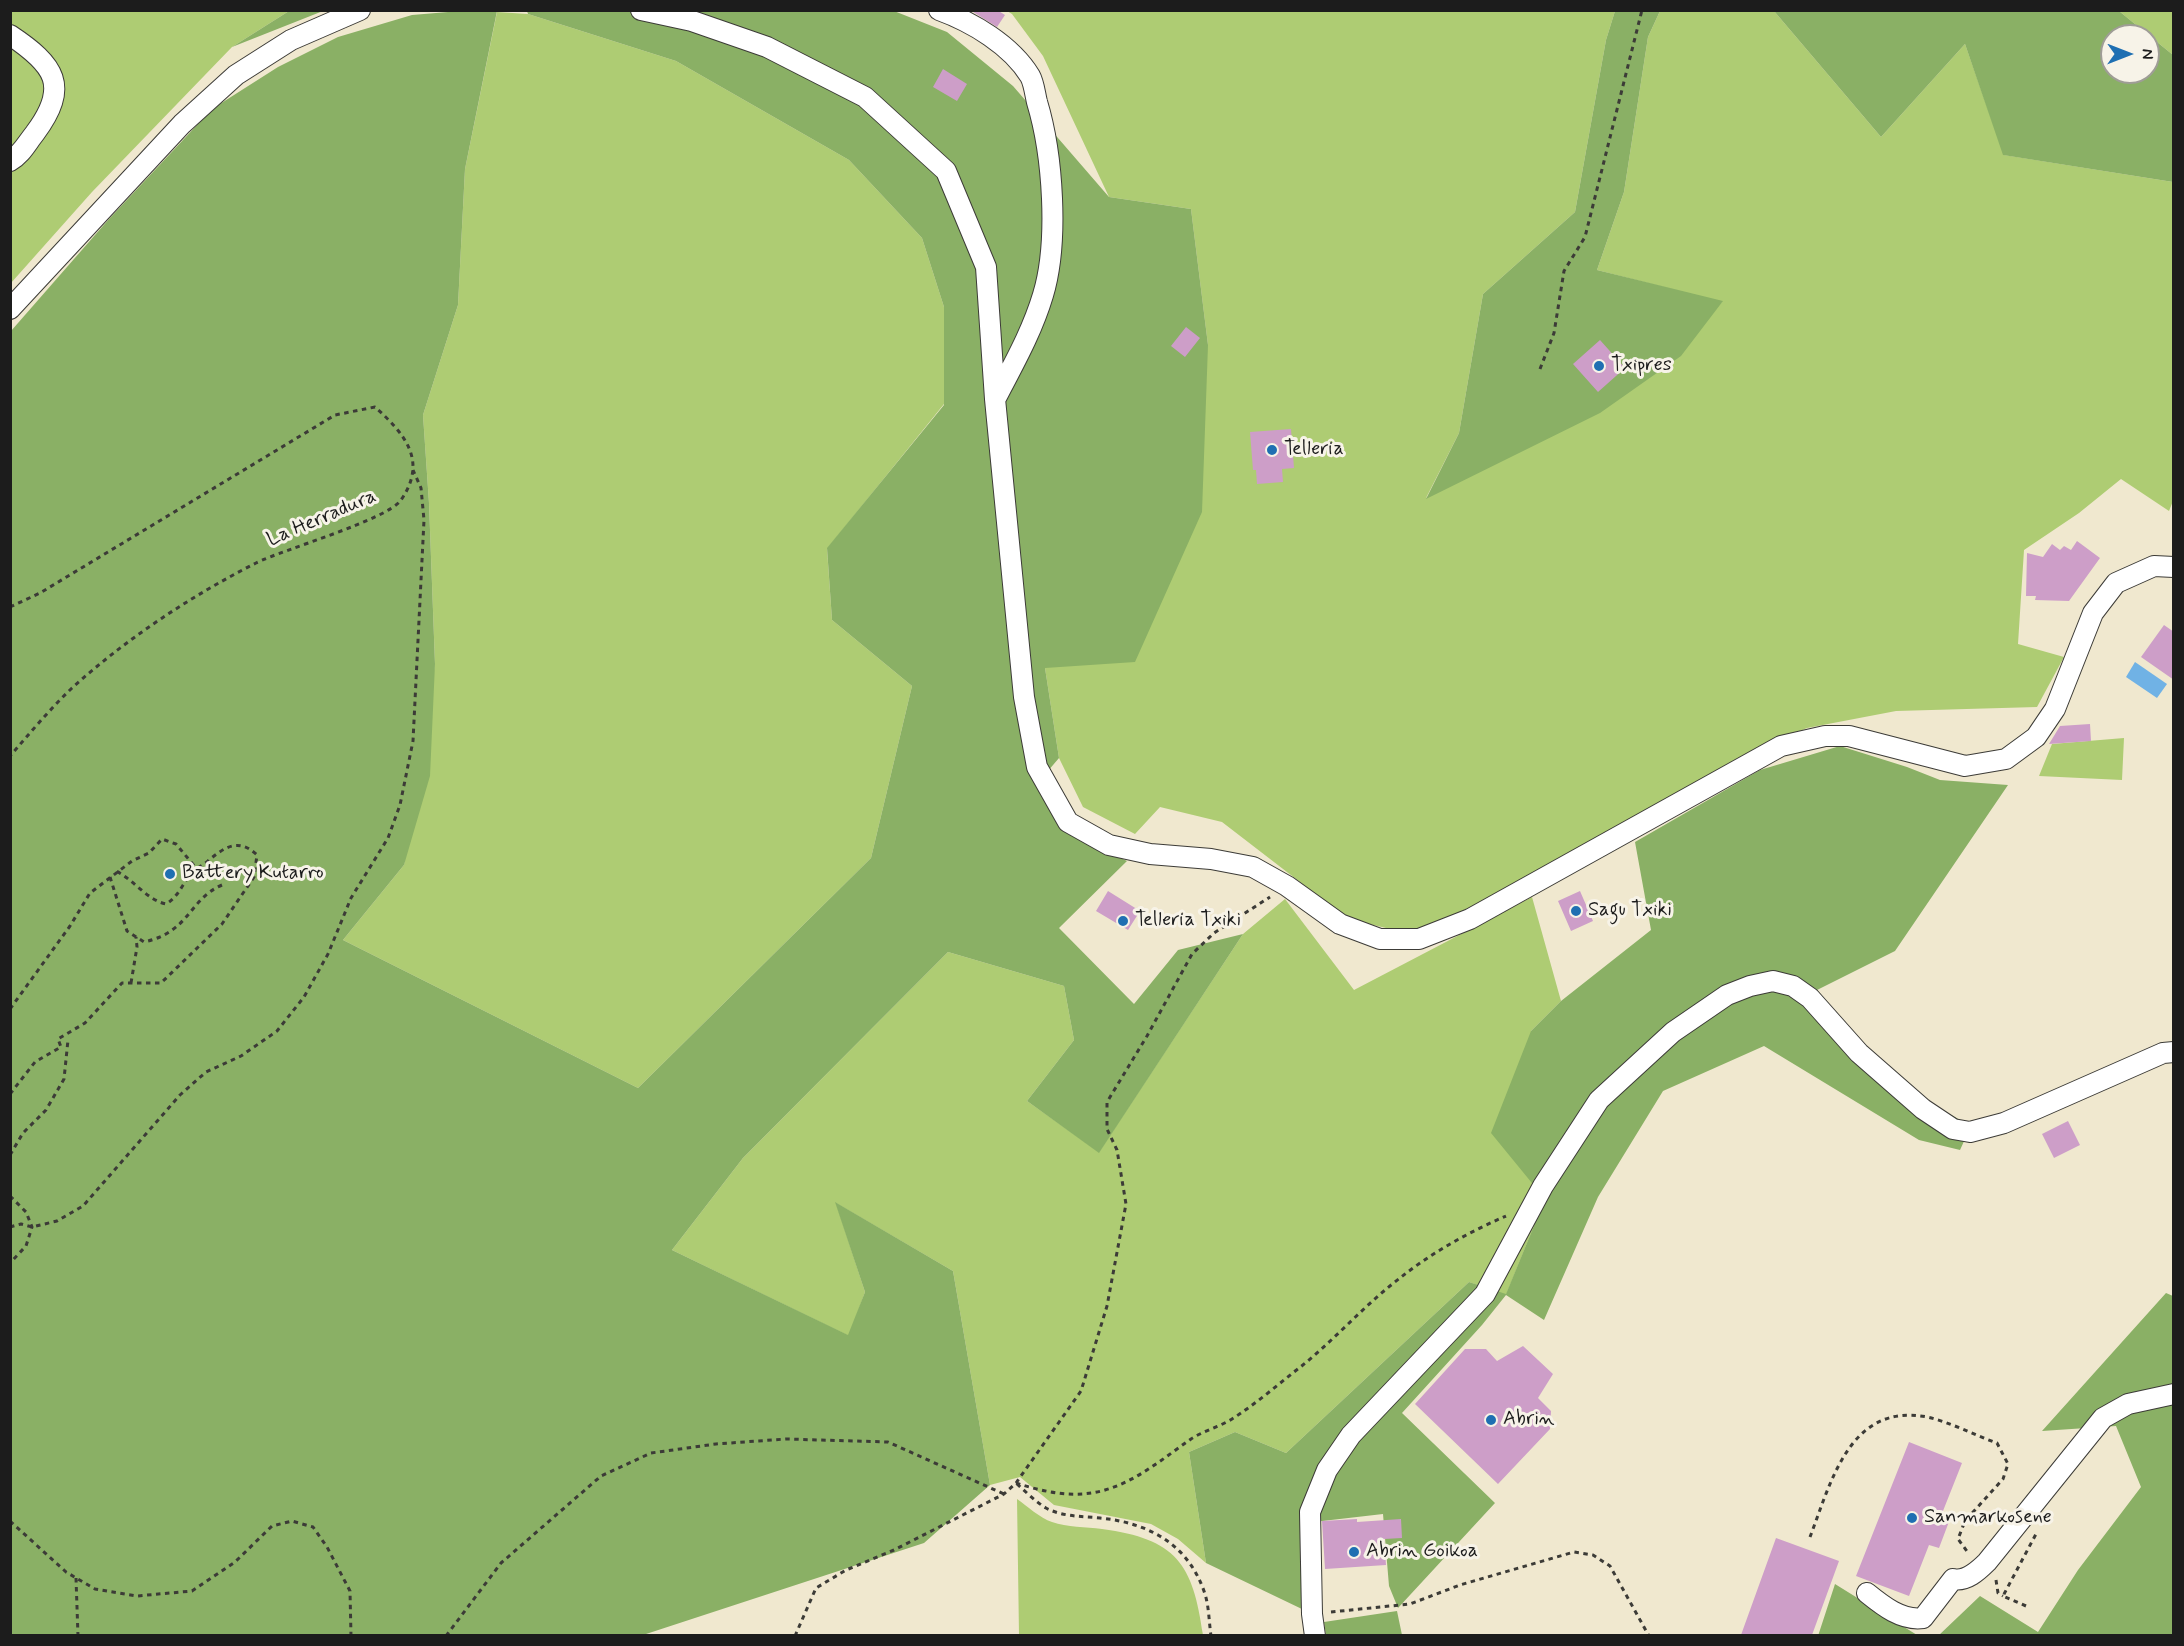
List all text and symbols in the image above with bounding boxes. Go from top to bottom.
north arrow [2100,24,2160,84]
text: N [2136,49,2157,59]
place label: Txipres [1611,354,1672,378]
marker: Txipres [1592,359,1606,373]
place label: Telleria [1284,438,1344,462]
marker: Telleria [1265,443,1279,457]
street label: La Herradura [264,485,380,553]
place label: Battery Kutarro [182,862,324,886]
marker: Battery Kutarro [163,867,177,881]
place label: Sagu Txiki [1588,899,1672,923]
marker: Sagu Txiki [1569,904,1583,918]
place label: Telleria Txiki [1135,909,1241,933]
marker: Telleria Txiki [1116,914,1130,928]
place label: Abrin [1503,1408,1555,1432]
marker: Abrin [1484,1413,1498,1427]
place label: Sanmarkosene [1924,1506,2052,1530]
marker: Sanmarkosene [1905,1511,1919,1525]
place label: Abrin Goikoa [1366,1540,1478,1564]
marker: Abrin Goikoa [1347,1545,1361,1559]

